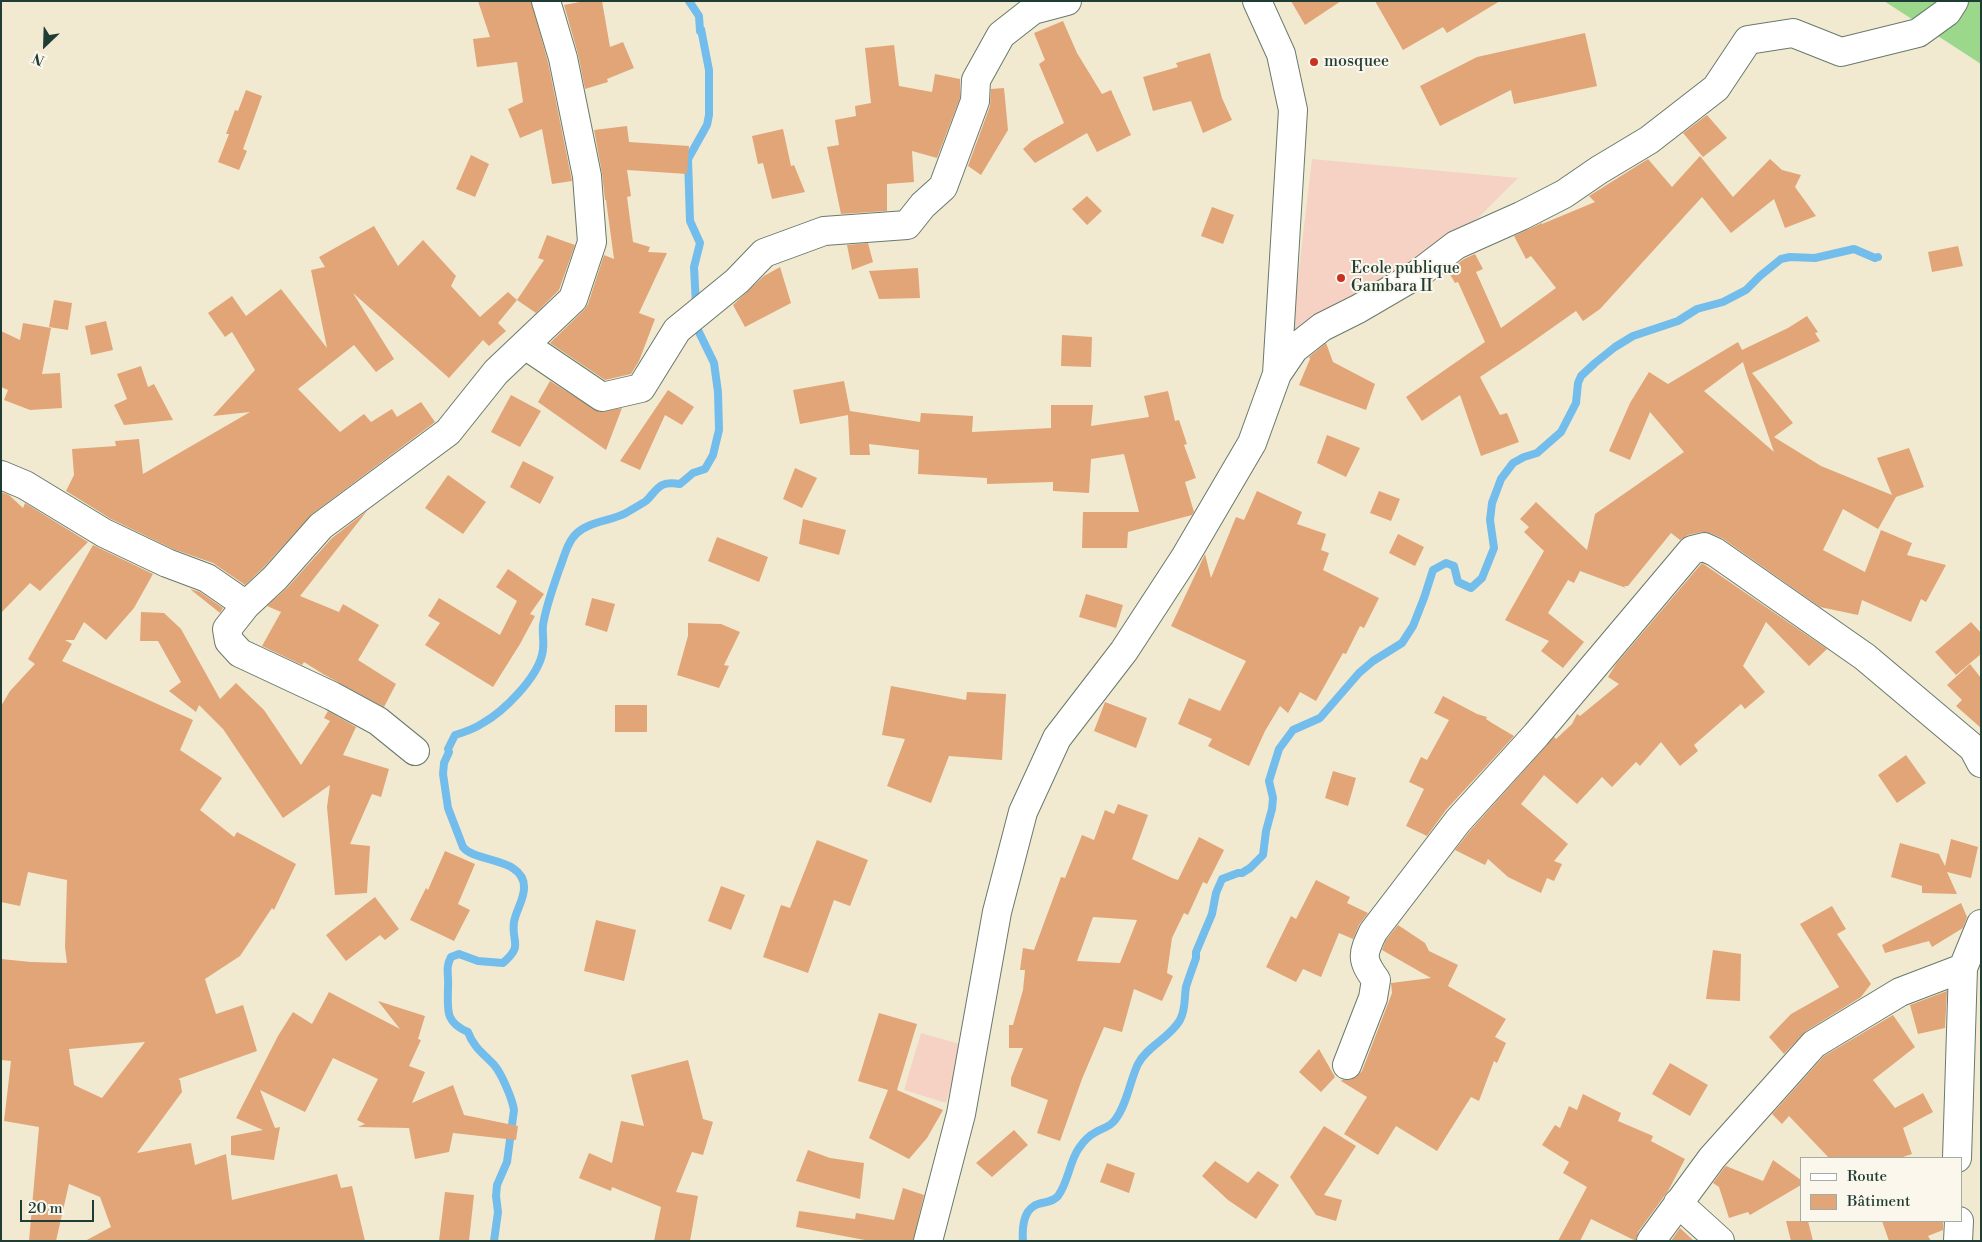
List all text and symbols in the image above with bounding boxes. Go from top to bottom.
north arrow [20,20,70,70]
text: N [30,48,48,69]
place label: mosquee [1324,52,1389,72]
marker: mosquee [1308,56,1320,68]
place label: Ecole publique Gambara II [1351,259,1460,297]
marker: Ecole publique Gambara II [1335,272,1347,284]
legend [1800,1157,1962,1222]
text: Route [1847,1167,1887,1186]
scale bar [22,1190,96,1222]
text: Bâtiment [1847,1192,1910,1211]
text: 20 m [28,1199,63,1218]

